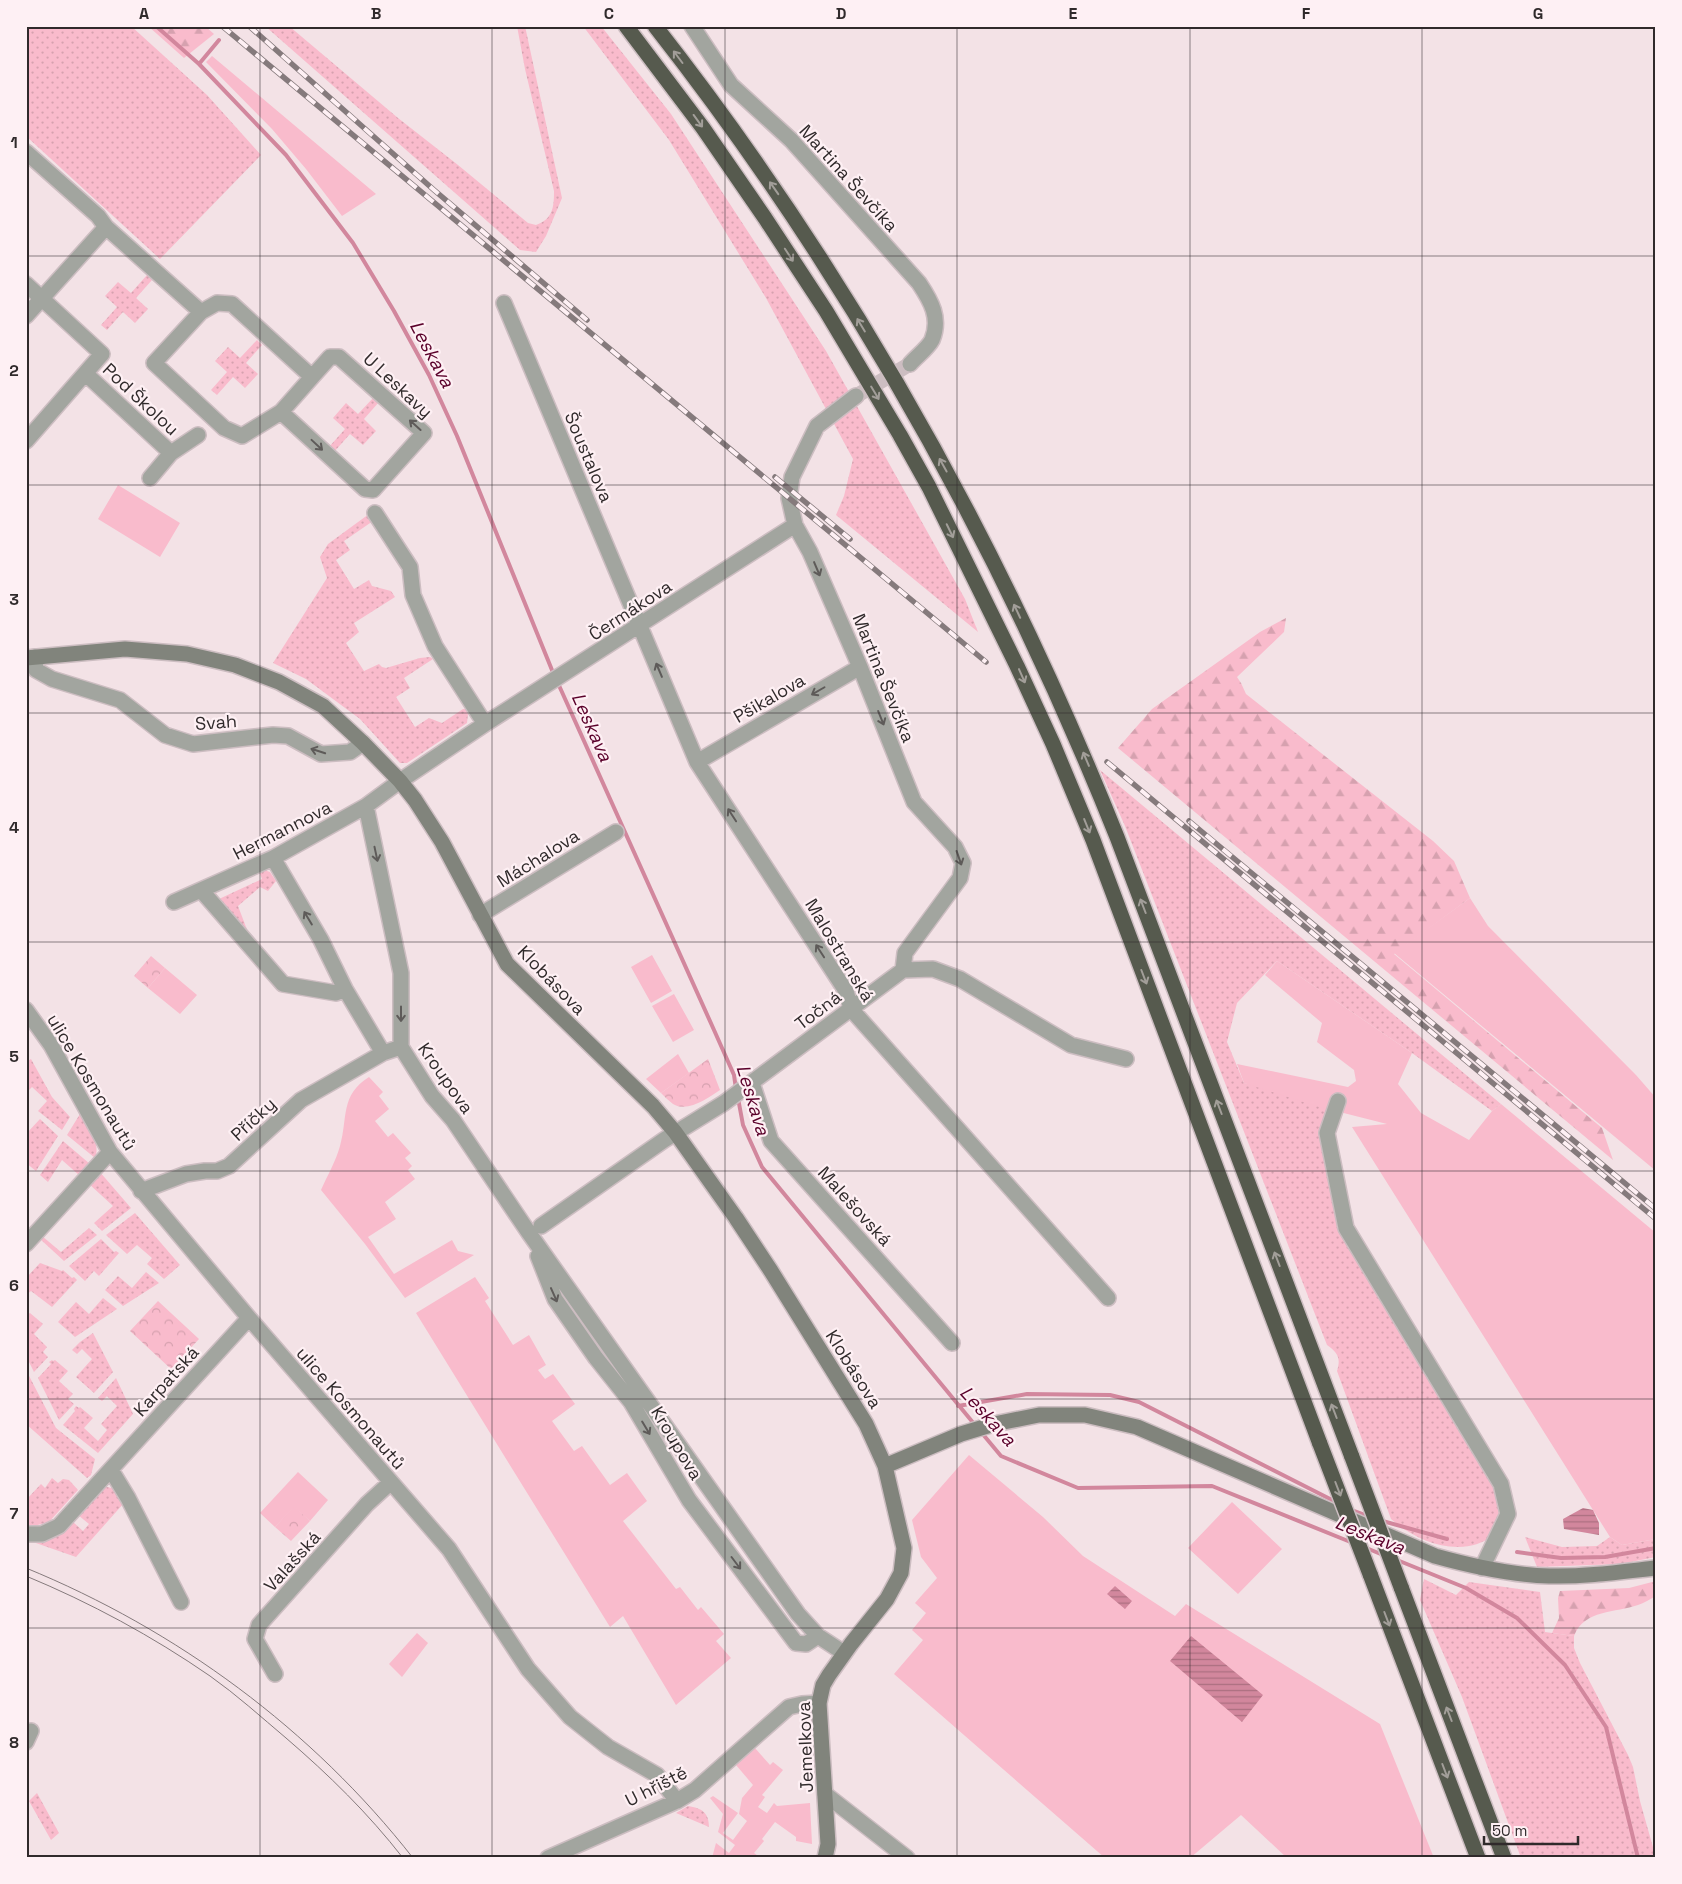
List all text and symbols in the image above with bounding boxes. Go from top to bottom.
text: A [139,3,149,24]
text: B [371,3,381,24]
text: C [604,3,614,24]
text: D [836,3,846,24]
text: E [1069,3,1078,24]
text: F [1302,3,1311,24]
text: G [1533,3,1543,24]
one-way arrow [673,50,684,63]
one-way arrow [693,114,703,128]
street label: Martina Ševčíka [795,119,903,237]
text: 1 [10,132,18,153]
one-way arrow [769,181,779,195]
one-way arrow [785,248,795,262]
water label: Leskava [404,316,460,392]
one-way arrow [856,318,866,332]
street label: U Leskavy [358,347,438,423]
street label: Pod Školou [98,358,184,440]
text: 2 [9,360,19,381]
one-way arrow [871,386,881,400]
street label: Šoustalova [560,408,618,506]
one-way arrow [409,419,422,430]
one-way arrow [311,439,323,451]
one-way arrow [938,458,948,473]
one-way arrow [945,523,955,538]
one-way arrow [813,561,823,576]
street label: Čermákova [584,575,676,645]
text: 3 [9,589,19,610]
one-way arrow [1012,604,1022,619]
street label: Martina Ševčíka [848,610,920,746]
one-way arrow [654,663,663,678]
street label: Pšikalova [729,668,809,728]
one-way arrow [1018,668,1027,683]
one-way arrow [811,687,825,697]
water label: Leskava [566,689,618,765]
street label: Svah [194,709,238,735]
one-way arrow [877,711,886,726]
one-way arrow [310,745,326,755]
one-way arrow [1080,752,1090,767]
street label: Hermannova [229,795,335,865]
one-way arrow [727,808,737,822]
text: 4 [9,817,19,838]
one-way arrow [1083,818,1092,833]
street label: Máchalova [493,824,583,892]
one-way arrow [372,845,382,861]
one-way arrow [955,849,964,865]
street label: Malostranská [800,894,880,1006]
one-way arrow [1138,899,1147,914]
one-way arrow [303,912,313,926]
street label: Klobásova [513,940,591,1020]
one-way arrow [815,944,825,958]
one-way arrow [1140,969,1149,985]
street label: Točná [790,985,846,1035]
one-way arrow [396,1006,406,1022]
street label: ulice Kosmonautů [42,1010,142,1154]
street label: Kroupova [413,1038,479,1118]
text: 5 [9,1046,19,1067]
water label: Leskava [730,1061,776,1139]
street label: Příčky [226,1092,280,1146]
one-way arrow [1214,1100,1223,1115]
street label: Malešovská [813,1161,897,1251]
one-way arrow [1272,1252,1281,1267]
text: 6 [9,1275,19,1296]
one-way arrow [549,1287,559,1302]
street label: Klobásova [821,1325,887,1413]
street label: Karpatská [128,1341,204,1421]
street label: ulice Kosmonautů [291,1342,411,1474]
water label: Leskava [954,1381,1022,1451]
street label: Kroupova [646,1402,708,1484]
one-way arrow [1329,1404,1339,1419]
one-way arrow [642,1420,652,1434]
one-way arrow [1334,1481,1343,1496]
text: 7 [10,1503,19,1524]
water label: Leskava [1332,1510,1409,1560]
street label: Valašská [259,1526,325,1596]
one-way arrow [731,1556,742,1569]
one-way arrow [1384,1612,1393,1627]
street label: Jemelkova [792,1701,818,1793]
one-way arrow [1444,1707,1453,1722]
text: 8 [9,1732,19,1753]
street label: U hřiště [621,1761,691,1811]
one-way arrow [1441,1763,1450,1779]
scale bar [1484,1814,1578,1846]
text: 50 m [1492,1821,1527,1840]

